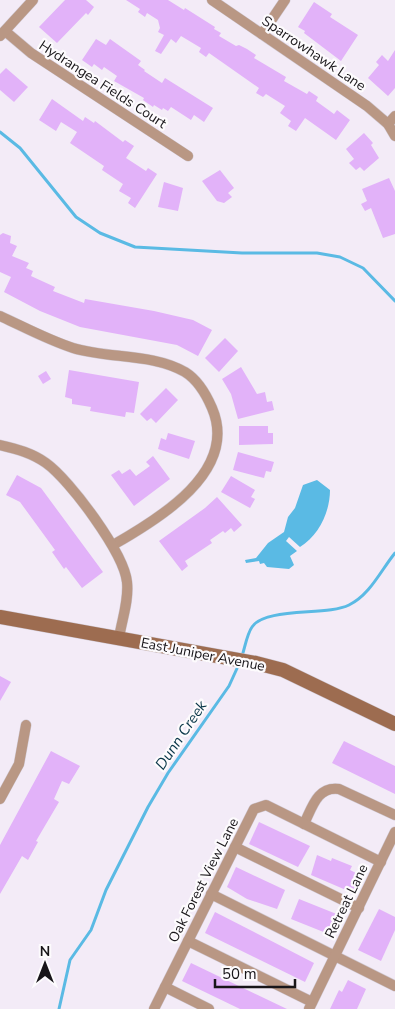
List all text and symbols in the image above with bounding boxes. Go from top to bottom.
street label: Sparrowhawk Lane [258,12,369,95]
street label: Hydrangea Fields Court [35,36,170,133]
street label: East Juniper Avenue [139,633,267,676]
water label: Dunn Creek [151,696,212,773]
street label: Oak Forest View Lane [164,815,243,946]
street label: Retreat Lane [320,861,373,941]
north arrow [20,939,70,989]
text: N [40,942,50,961]
scale bar [215,956,295,988]
text: 50 m [222,964,257,984]

